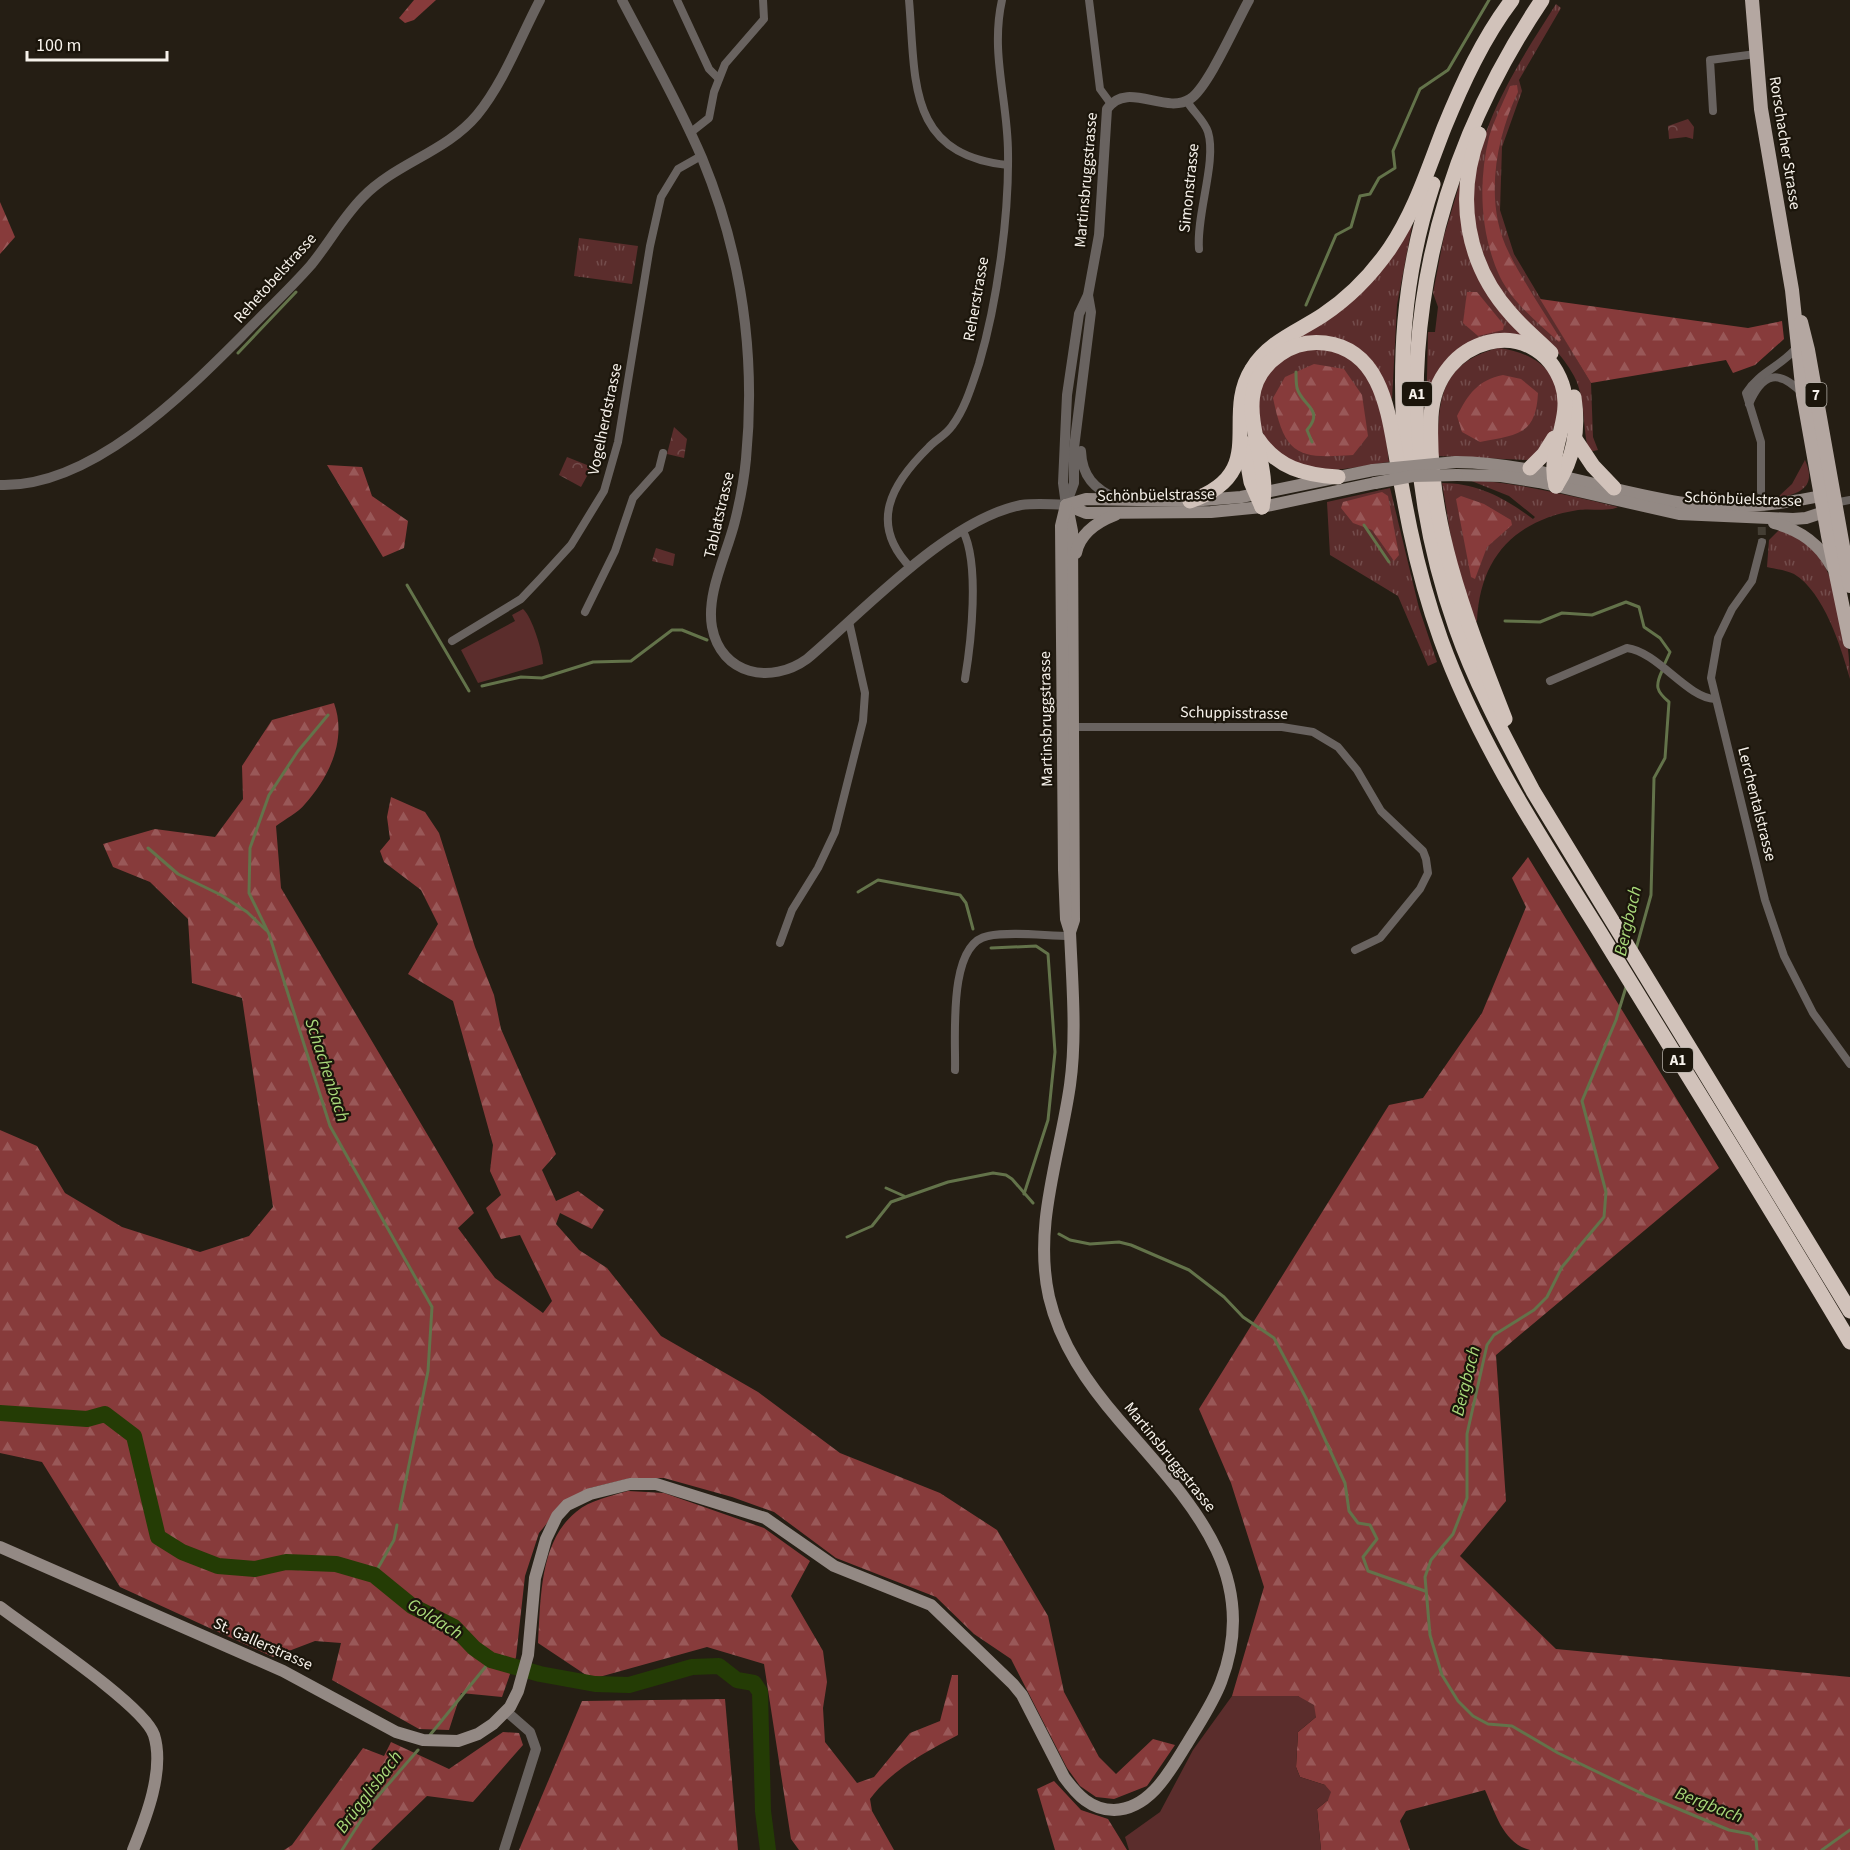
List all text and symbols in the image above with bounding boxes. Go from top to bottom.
scale bar [27,24,166,62]
text: 100 m [36,33,81,58]
street label: Rorschacher Strasse [1764,75,1806,211]
street label: Martinsbruggstrasse [1069,111,1103,249]
street label: Simonstrasse [1173,142,1205,234]
street label: Rehetobelstrasse [229,228,322,328]
street label: Reherstrasse [958,255,994,343]
street label: Vogelherdstrasse [582,361,628,477]
road number: A1 [1402,382,1432,406]
road number: 7 [1806,383,1826,407]
street label: Tablatstrasse [698,470,740,560]
street label: Schönbüelstrasse [1097,483,1215,507]
street label: Schönbüelstrasse [1684,486,1802,512]
street label: Martinsbruggstrasse [1034,651,1058,787]
street label: Schuppisstrasse [1180,701,1288,725]
street label: Lerchentalstrasse [1732,744,1782,864]
water label: Bergbach [1608,884,1648,958]
water label: Schachenbach [298,1015,356,1125]
road number: A1 [1663,1048,1693,1072]
water label: Bergbach [1445,1344,1487,1418]
street label: Martinsbruggstrasse [1119,1397,1221,1517]
water label: Goldach [403,1592,467,1646]
street label: St. Gallerstrasse [210,1612,316,1676]
water label: Brügglisbach [330,1746,408,1838]
water label: Bergbach [1671,1781,1747,1829]

